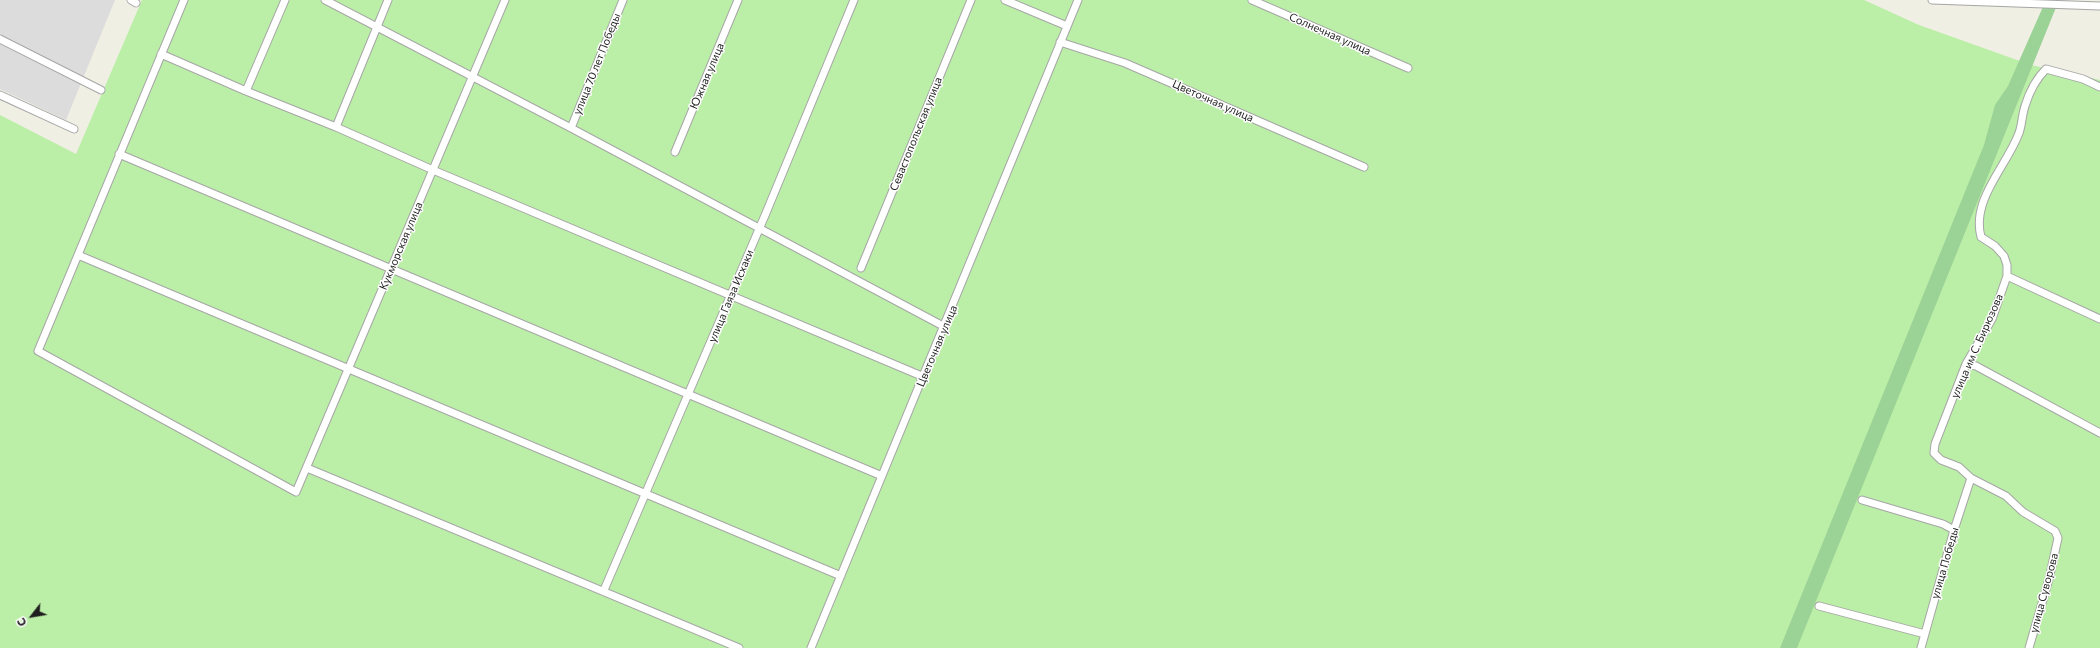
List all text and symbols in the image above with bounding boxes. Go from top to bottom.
street label: Солнечная улица [1287,10,1373,58]
street label: улица 70 лет Победы [571,11,623,117]
street label: Южная улица [687,41,727,111]
street label: Севастопольская улица [887,75,945,193]
street label: Цветочная улица [1170,77,1256,125]
street label: Кукморская улица [376,200,426,292]
street label: улица Гаяза Исхаки [705,248,757,344]
street label: улица им С. Бирюзова [1948,292,2006,400]
street label: Цветочная улица [914,303,960,389]
street label: улица Победы [1928,526,1962,600]
street label: улица Суворова [2027,552,2061,634]
north arrow [12,596,52,636]
text: С [14,616,29,629]

